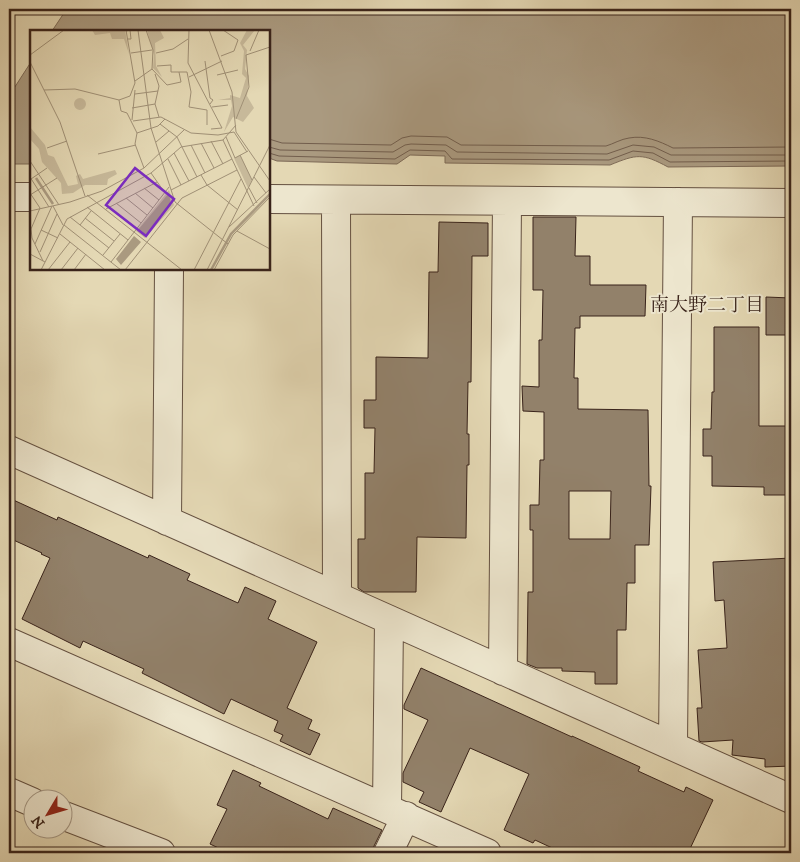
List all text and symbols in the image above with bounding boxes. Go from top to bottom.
inset map [30,30,270,270]
district label: 南大野二丁目 [650,294,764,317]
north arrow [22,790,72,840]
text: N [28,811,49,831]

